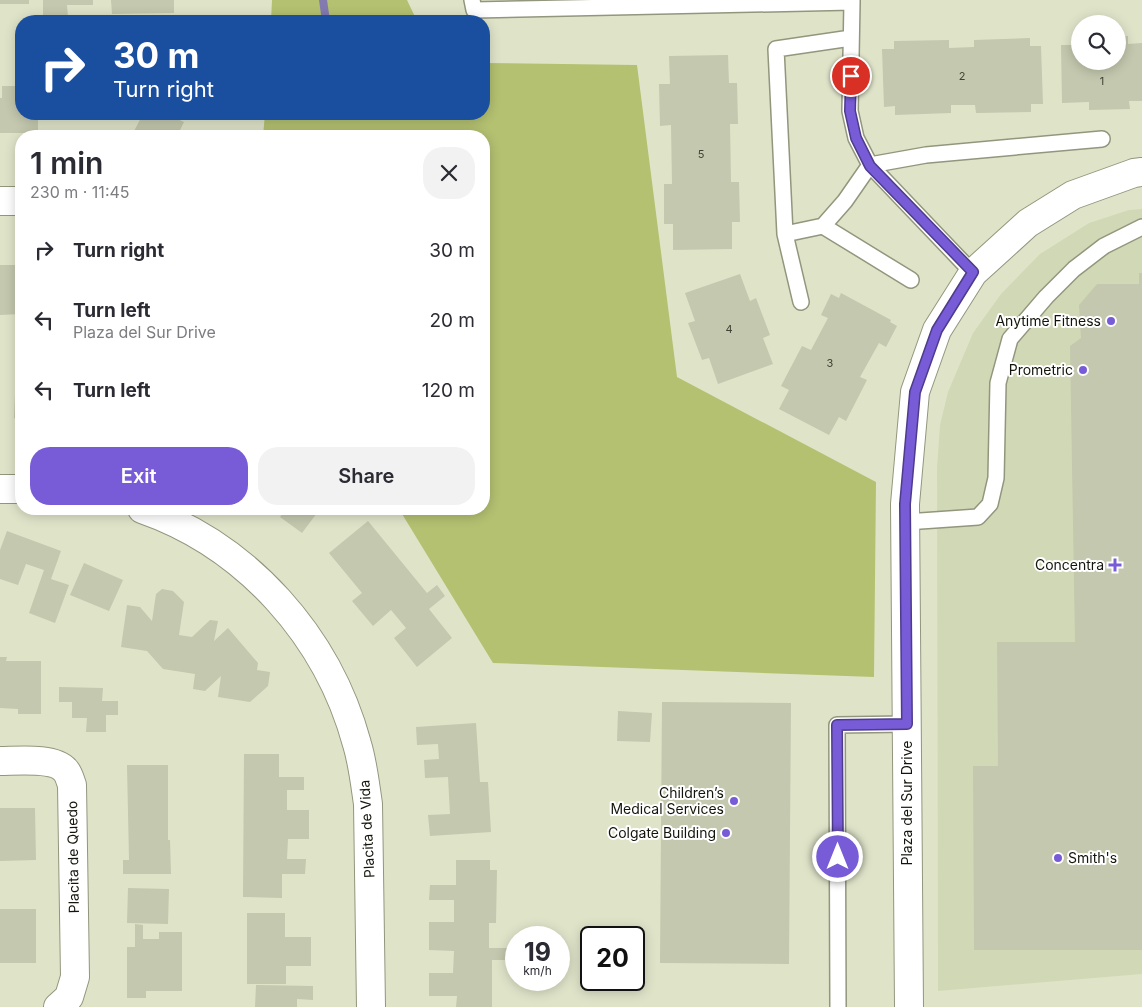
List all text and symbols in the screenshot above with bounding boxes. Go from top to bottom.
map controls [1071,15,1126,70]
button: search [1071,15,1126,70]
text: 30 m [113,34,199,76]
icon: right [30,35,95,100]
pin [830,55,872,97]
icon: arrive [837,62,865,90]
house number: 2 [959,69,965,83]
house number: 1 [1100,74,1104,88]
text: Turn right [113,76,214,102]
text: 1 min [30,145,103,181]
button: close [423,147,475,199]
house number: 5 [698,147,705,161]
text: 230 m · 11:45 [30,182,130,202]
icon: right [30,236,58,264]
text: Turn right [73,239,164,262]
text: 30 m [429,239,475,262]
text: Turn left [73,299,151,322]
icon: left [30,306,58,334]
text: 20 m [429,309,475,332]
place label: Anytime Fitness [995,312,1101,329]
marker: Anytime Fitness [1105,315,1117,327]
text: Plaza del Sur Drive [73,322,216,342]
house number: 4 [725,322,733,336]
house number: 3 [827,356,834,370]
place label: Prometric [1009,361,1073,378]
marker: Prometric [1077,364,1089,376]
icon: left [30,376,58,404]
text: Turn left [73,379,151,402]
text: 120 m [422,379,475,402]
button: Exit [30,447,248,505]
button: Share [258,447,475,505]
place label: Concentra [1035,556,1104,573]
marker: Concentra [1108,558,1122,572]
street label: Plaza del Sur Drive [898,741,915,866]
street label: Placita de Vida [355,780,378,878]
place label: Children’s Medical Services [610,784,724,817]
marker: Children’s Medical Services [728,795,740,807]
street label: Placita de Quedo [63,800,82,914]
place label: Colgate Building [608,824,716,841]
marker: Colgate Building [720,827,732,839]
position arrow [811,830,863,882]
place label: Smith's [1068,849,1117,866]
marker: Smith's [1052,852,1064,864]
speed limit sign: 20 [580,926,645,991]
text: 19 [524,937,551,967]
text: km/h [523,963,552,978]

